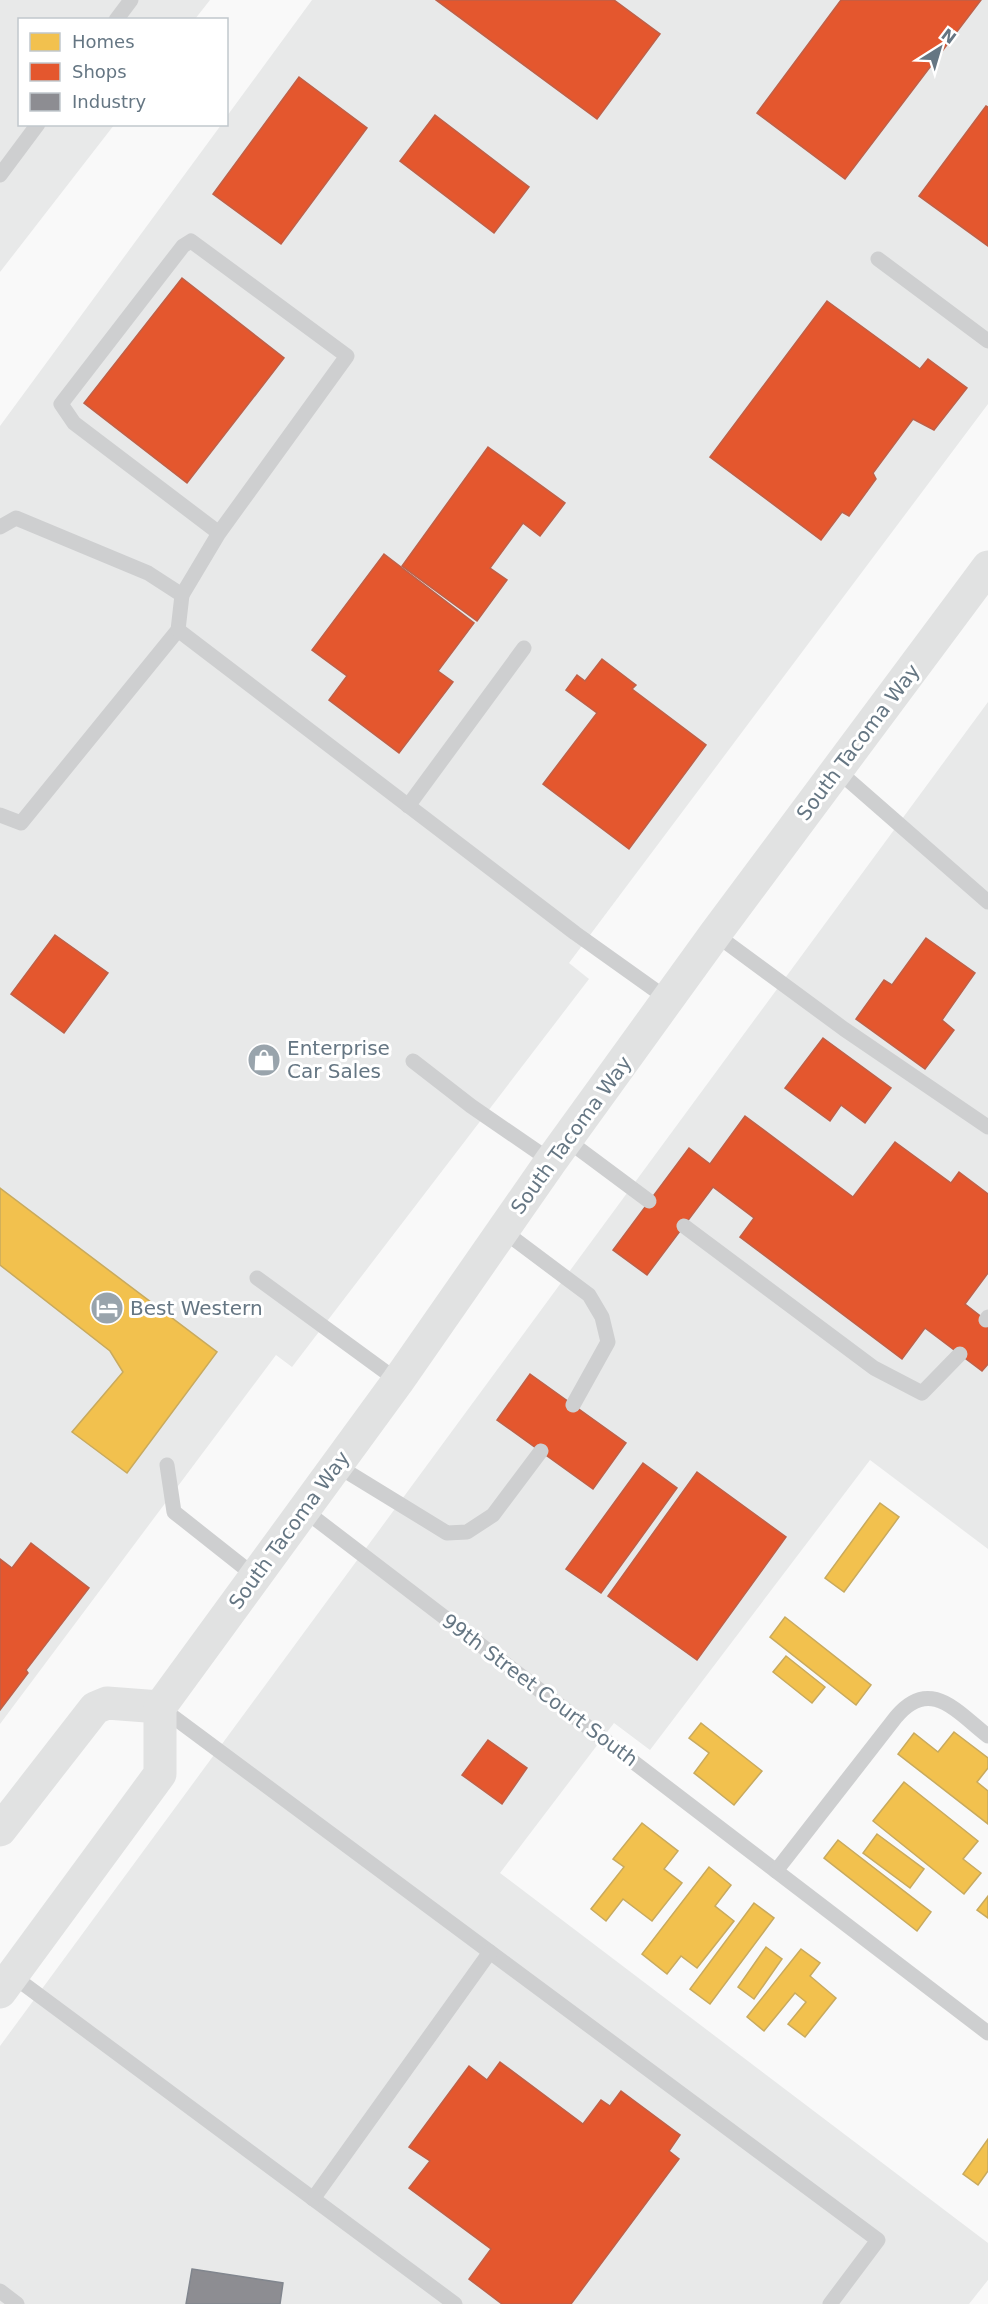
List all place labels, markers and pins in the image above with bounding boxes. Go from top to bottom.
place label: Enterprise Car Sales [287,1036,390,1083]
shop icon: Enterprise Car Sales [246,1042,282,1078]
hotel icon: Best Western [89,1290,125,1326]
place label: Best Western [130,1296,263,1320]

